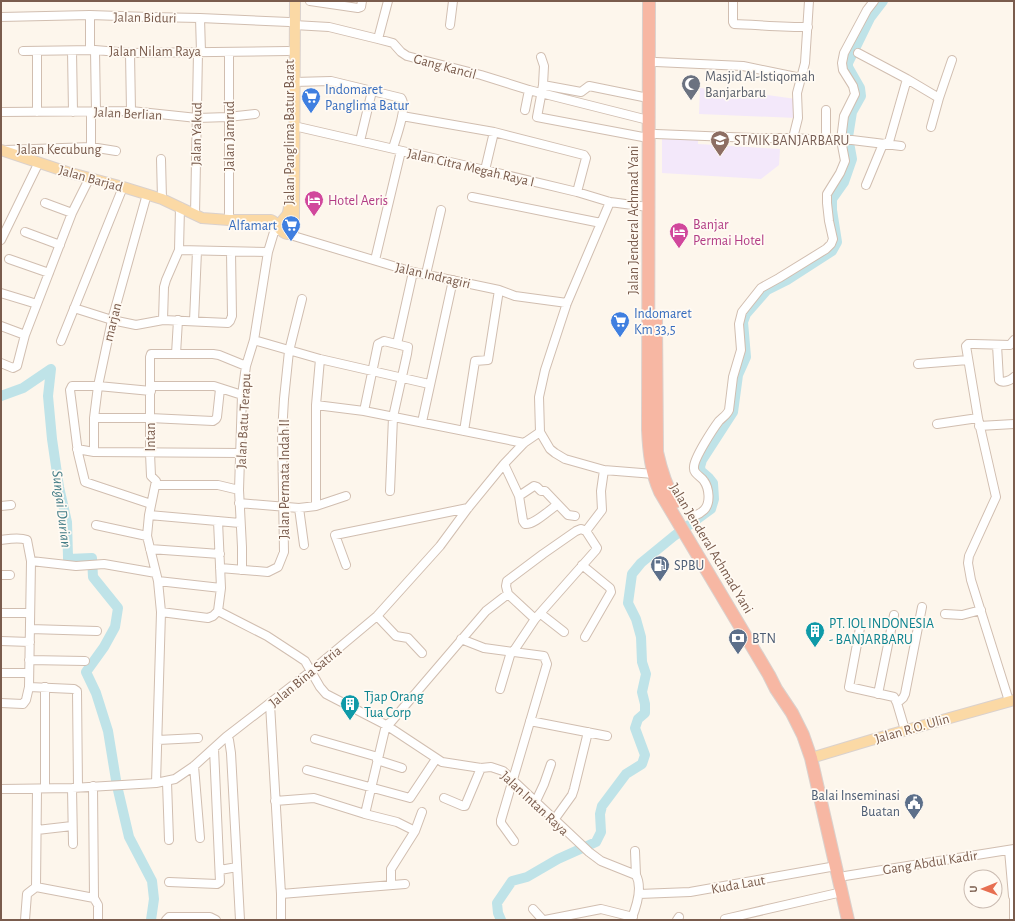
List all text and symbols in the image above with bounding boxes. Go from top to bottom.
street label: Jalan Biduri [113,10,177,26]
street label: Jalan Nilam Raya [109,45,202,59]
street label: Gang Kancil [412,52,478,82]
street label: Jalan Panglima Batur Barat [283,59,297,205]
place label: Masjid Al-Istiqomah Banjarbaru [705,70,815,100]
mosque icon: Masjid Al-Istiqomah Banjarbaru [680,73,702,101]
place label: Indomaret Panglima Batur [325,83,410,113]
supermarket icon: Indomaret Panglima Batur [300,86,322,114]
street label: Jalan Jamrud [223,101,237,171]
street label: Jalan Yakud [189,102,205,166]
street label: Jalan Berlian [93,105,163,123]
school or university icon: STMIK BANJARBARU [709,129,731,157]
place label: STMIK BANJARBARU [734,134,849,148]
street label: Jalan Kecubung [17,143,101,157]
street label: Jalan Jenderal Achmad Yani [627,146,641,294]
street label: Jalan Citra Megah Raya I [406,147,536,189]
street label: Jalan Barjad [57,163,124,195]
hotel icon: Hotel Aeris [303,189,325,217]
place label: Hotel Aeris [328,194,388,208]
supermarket icon: Alfamart [280,214,302,242]
place label: Banjar Permai Hotel [693,218,764,248]
place label: Alfamart [229,219,278,233]
hotel icon: Banjar Permai Hotel [668,221,690,249]
street label: Jalan Indragiri [394,261,472,291]
street label: marjan [101,301,125,343]
place label: Indomaret Km 33,5 [634,307,692,337]
supermarket icon: Indomaret Km 33,5 [609,310,631,338]
street label: Jalan Batu Terapu [235,373,253,469]
street label: Jalan Permata Indah II [278,419,292,539]
street label: Intan [144,423,158,451]
water label: Sungai Durian [49,470,74,548]
street label: Jalan Jenderal Achmad Yani [667,481,755,616]
fuel station icon: SPBU [649,554,671,582]
place label: SPBU [674,559,704,573]
place label: PT. IOL INDONESIA - BANJARBARU [829,617,934,647]
building icon: PT. IOL INDONESIA - BANJARBARU [804,620,826,648]
bank icon: BTN [727,627,749,655]
place label: BTN [752,632,776,646]
street label: Jalan Bina Satria [267,643,345,710]
place label: Tjap Orang Tua Corp [364,690,424,720]
building icon: Tjap Orang Tua Corp [339,693,361,721]
street label: Jalan R.O. Ulin [873,712,951,746]
street label: Jalan Intan Raya [498,769,571,839]
place label: Balai Inseminasi Buatan [811,789,900,819]
public building icon: Balai Inseminasi Buatan [903,792,925,820]
street label: Gang Abdul Kadir [882,849,979,877]
north arrow [963,869,1003,909]
street label: Kuda Laut [710,873,767,897]
text: U [968,886,979,893]

